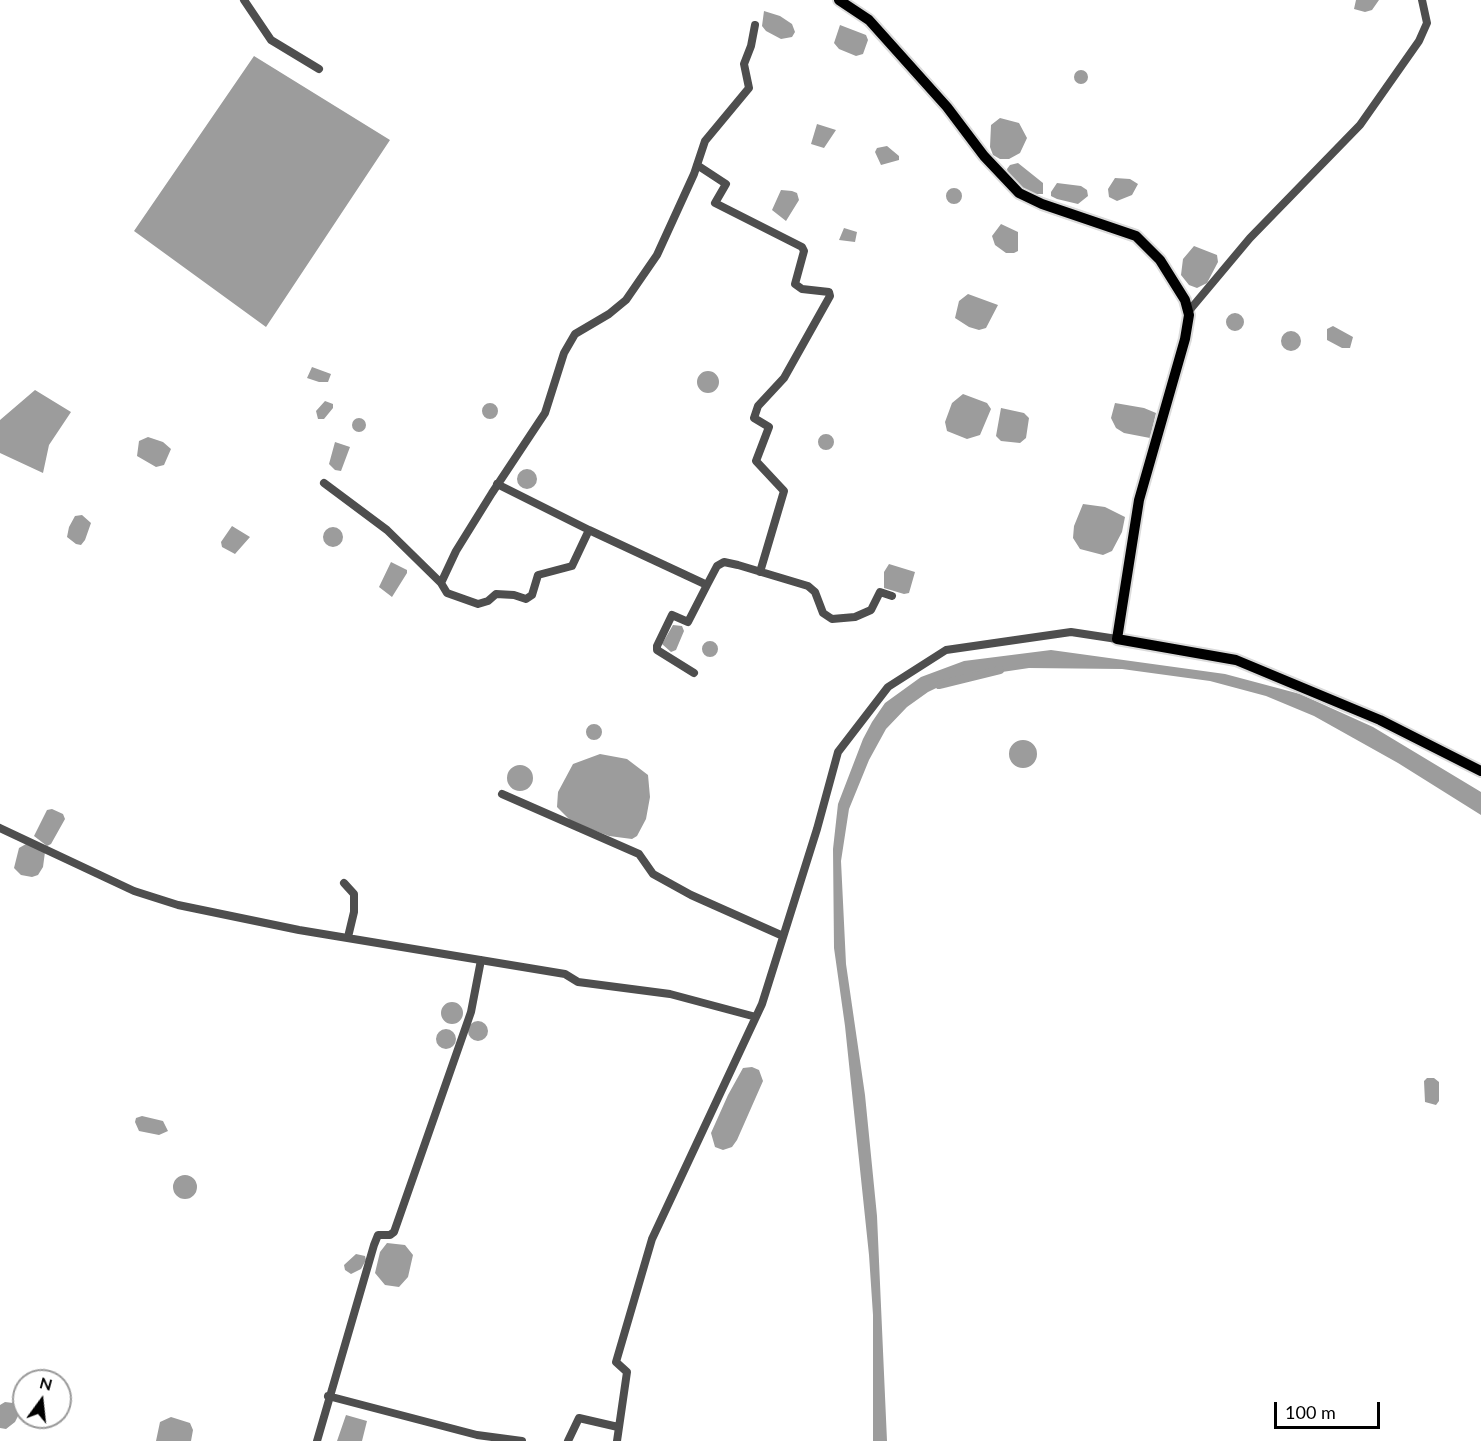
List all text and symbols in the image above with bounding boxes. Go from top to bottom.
north arrow [12,1369,72,1429]
text: N [38,1372,55,1394]
scale bar [1277,1390,1384,1428]
text: 100 m [1285,1401,1336,1423]

